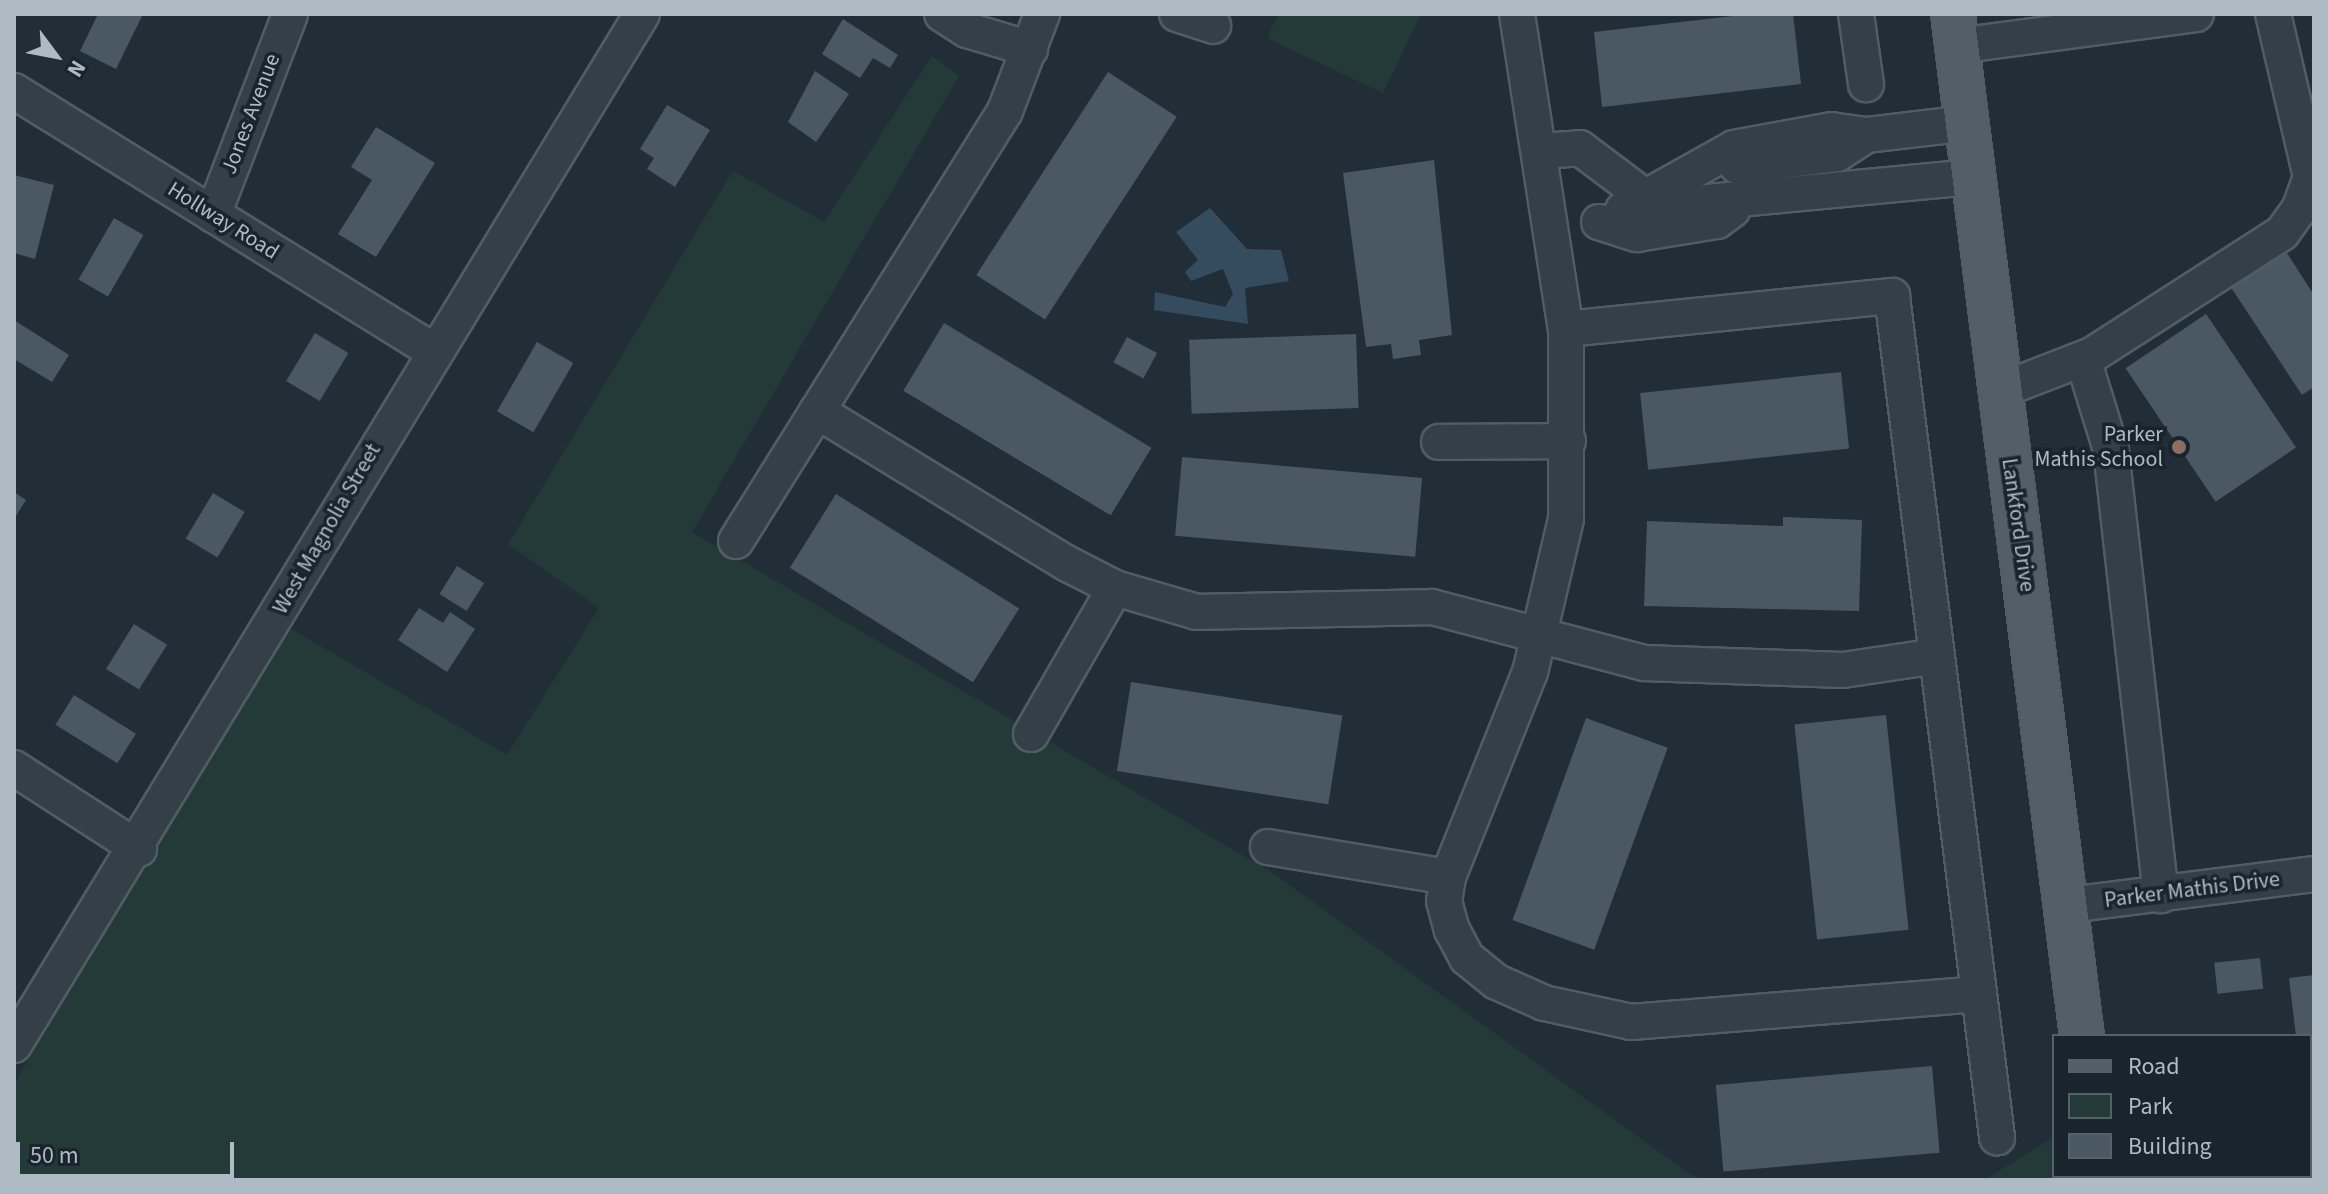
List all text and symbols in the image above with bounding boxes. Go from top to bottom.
north arrow [16,16,96,96]
street label: Jones Avenue [216,50,286,178]
text: N [59,54,94,83]
street label: Hollway Road [163,176,283,266]
place label: Parker Mathis School [2035,421,2163,472]
marker: Parker Mathis School [2170,438,2188,456]
street label: West Magnolia Street [267,439,387,619]
street label: Lankford Drive [1996,457,2040,593]
street label: Parker Mathis Drive [2103,866,2281,914]
legend [2052,1034,2312,1178]
text: Road [2128,1049,2180,1084]
text: Park [2128,1089,2173,1124]
scale bar [20,1126,238,1176]
text: Building [2128,1129,2212,1164]
text: 50 m [30,1138,79,1173]

